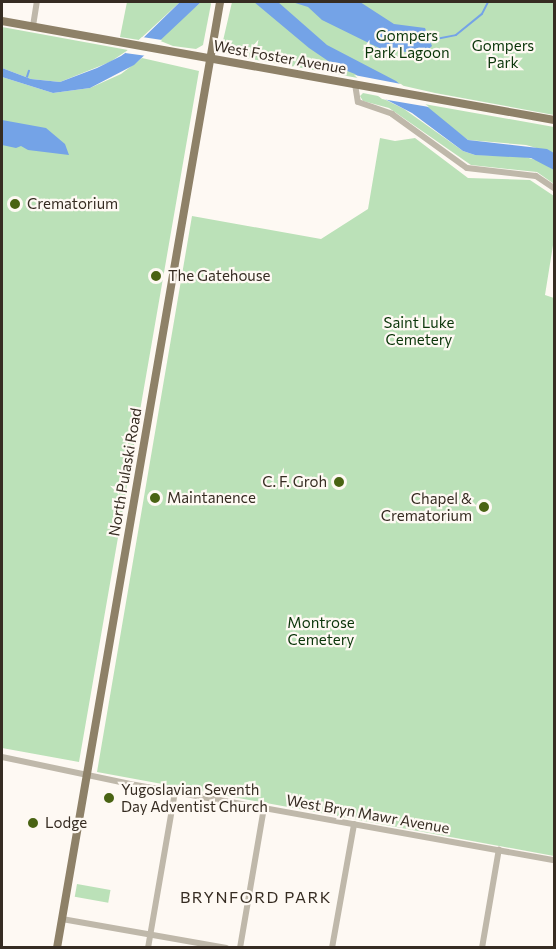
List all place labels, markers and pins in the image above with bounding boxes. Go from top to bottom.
place label: Crematorium [27,195,118,213]
marker: Crematorium [8,197,22,211]
place label: The Gatehouse [168,267,270,285]
marker: The Gatehouse [149,269,163,283]
place label: C. F. Groh [262,473,327,491]
marker: C. F. Groh [332,475,346,489]
place label: Maintanence [167,489,256,507]
place label: Chapel & Crematorium [381,489,472,524]
marker: Maintanence [148,491,162,505]
marker: Chapel & Crematorium [477,500,491,514]
place label: Yugoslavian Seventh Day Adventist Church [121,780,268,815]
marker: Yugoslavian Seventh Day Adventist Church [102,791,116,805]
place label: Lodge [45,814,87,832]
marker: Lodge [26,816,40,830]

